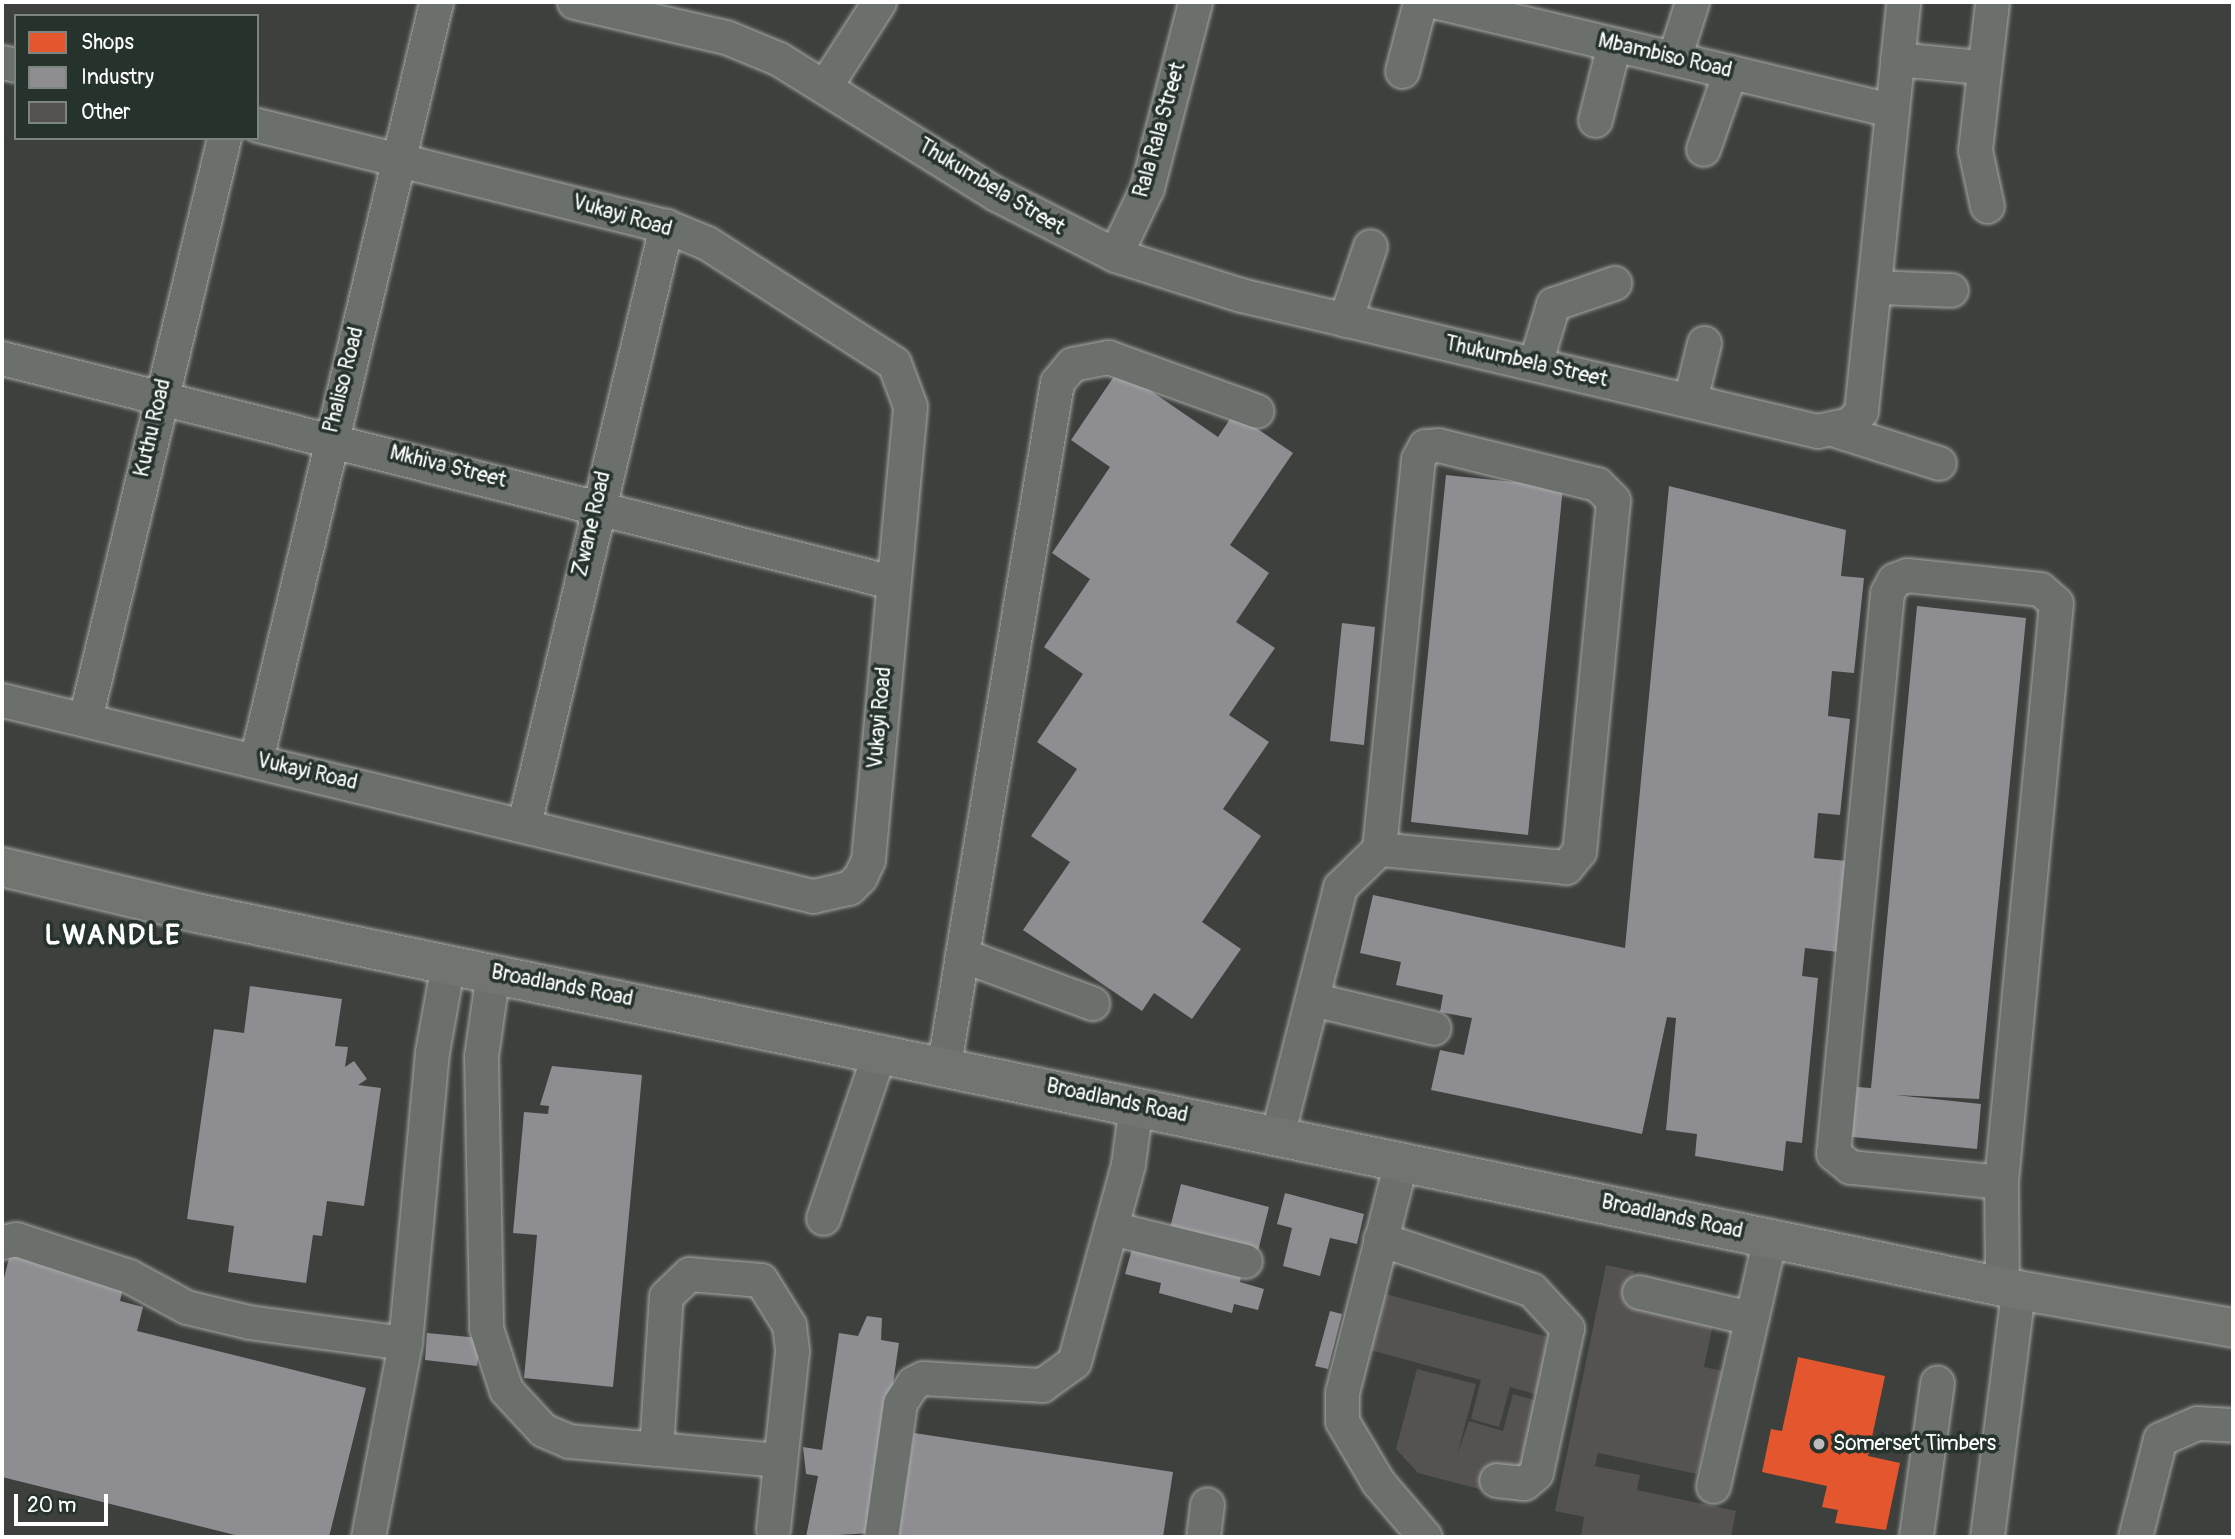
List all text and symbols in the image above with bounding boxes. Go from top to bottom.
legend [14,14,259,140]
street label: Mbambiso Road [1596,28,1734,84]
text: Shops [81,29,134,56]
street label: Rala Rala Street [1129,60,1191,200]
text: Industry [81,64,154,91]
text: Other [81,99,131,126]
street label: Thukumbela Street [913,133,1069,241]
street label: Vukayi Road [569,190,675,242]
street label: Phaliso Road [319,324,369,436]
street label: Thukumbela Street [1442,331,1610,393]
street label: Kuthu Road [129,376,177,480]
street label: Mkhiva Street [387,440,509,494]
street label: Zwane Road [568,469,616,579]
street label: Vukayi Road [863,666,897,770]
street label: Vukayi Road [254,748,360,796]
district label: LWANDLE [45,919,181,953]
street label: Broadlands Road [489,960,635,1012]
street label: Broadlands Road [1044,1074,1190,1128]
street label: Broadlands Road [1599,1190,1745,1244]
place label: Somerset Timbers [1833,1431,1996,1457]
marker: Somerset Timbers [1811,1436,1827,1452]
scale bar [18,1480,112,1524]
text: 20 m [27,1492,76,1519]

